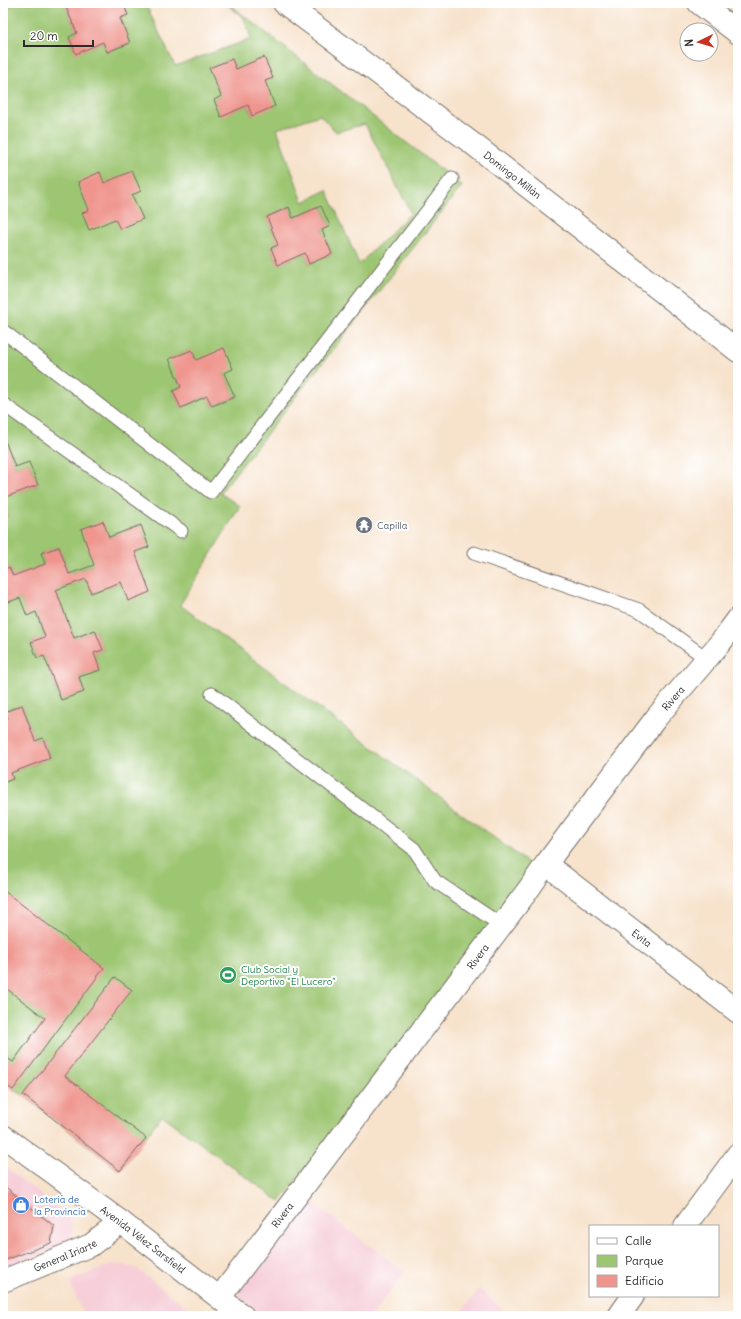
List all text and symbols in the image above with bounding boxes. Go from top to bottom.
scale bar [24,22,93,48]
north arrow [679,22,719,62]
text: 20 m [30,28,58,43]
text: N [682,38,696,47]
street label: Domingo Millán [481,149,544,202]
temple icon: Capilla [354,515,374,535]
place label: Capilla [377,519,408,532]
street label: Rivera [659,683,688,714]
street label: Evita [629,926,654,950]
street label: Rivera [464,941,492,972]
place label: Club Social y Deportivo "El Lucero" [241,963,336,988]
sports icon: Club Social y Deportivo "El Lucero" [218,965,238,985]
place label: Loteria de la Provincia [34,1193,86,1218]
shop icon: Loteria de la Provincia [11,1195,31,1215]
street label: Rivera [269,1200,297,1230]
street label: Avenida Vélez Sarsfield [98,1203,188,1276]
legend [589,1225,719,1297]
text: Calle [625,1233,652,1248]
street label: General Iriarte [32,1237,100,1275]
text: Parque [625,1253,664,1268]
text: Edificio [625,1273,664,1288]

